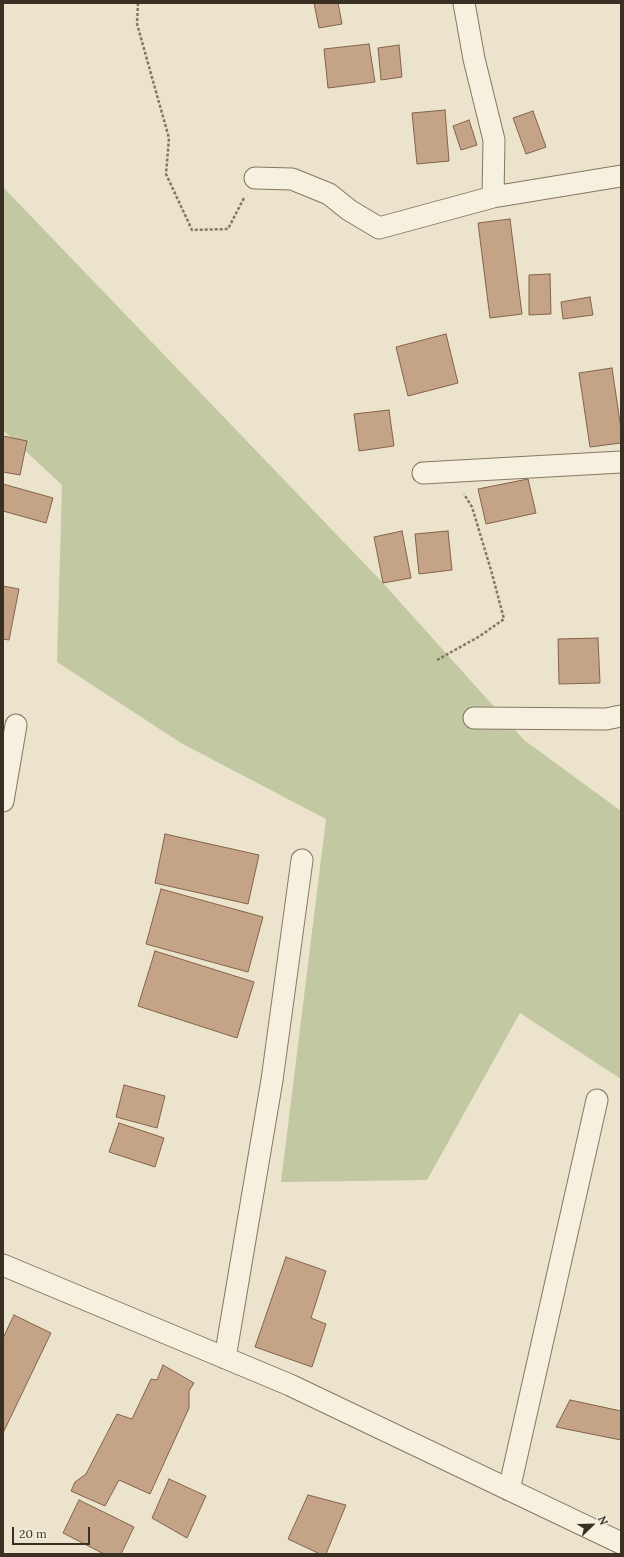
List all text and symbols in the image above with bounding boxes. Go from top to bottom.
north arrow [572,1505,612,1545]
text: N [595,1514,611,1527]
scale bar [14,1519,92,1545]
text: 20 m [19,1526,47,1541]

